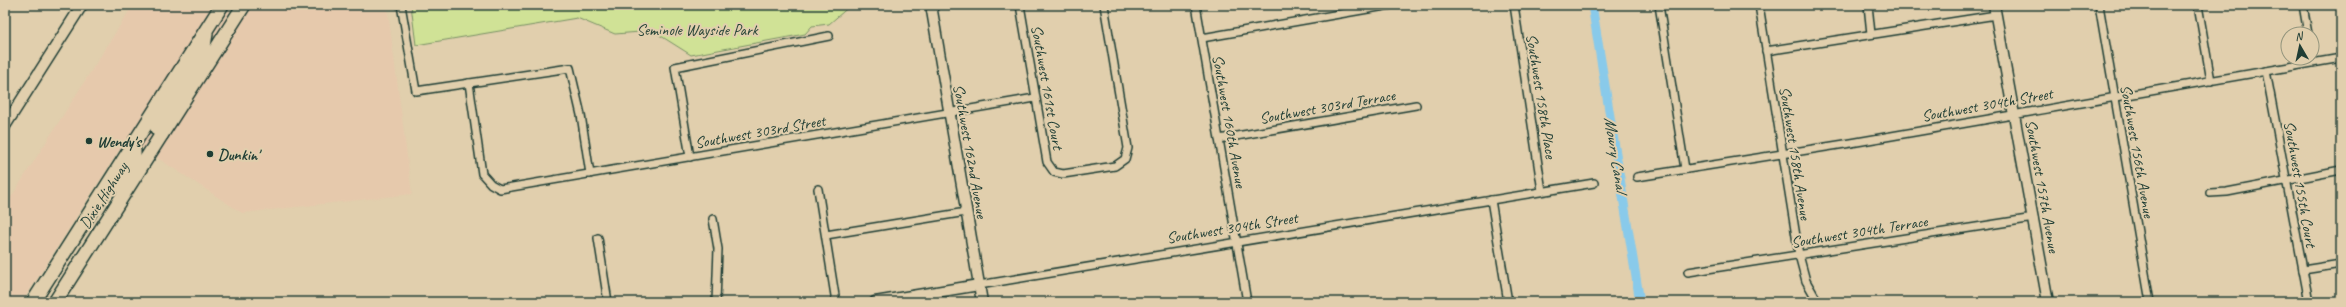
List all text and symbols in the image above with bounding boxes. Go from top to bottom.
park label: Seminole Wayside Park [636,20,759,40]
street label: Southwest 161st Court [1026,23,1068,153]
north arrow [2280,26,2320,66]
text: N [2294,28,2305,44]
street label: Southwest 158th Place [1521,32,1561,162]
street label: Southwest 160th Avenue [1207,53,1251,191]
street label: Southwest 162nd Avenue [948,83,992,221]
street label: Southwest 304th Street [1920,83,2056,126]
street label: Southwest 156th Avenue [2115,83,2159,221]
street label: Southwest 303rd Terrace [1258,85,1398,129]
street label: Southwest 158th Avenue [1775,85,1816,223]
street label: Southwest 303rd Street [693,110,829,153]
water label: Mowry Canal [1599,115,1633,199]
street label: Southwest 157th Avenue [2020,118,2064,256]
street label: Southwest 155th Court [2279,119,2321,251]
place label: Wendy's [97,132,142,152]
marker: Wendy's [84,136,94,146]
place label: Dunkin' [218,145,262,165]
marker: Dunkin' [205,149,215,159]
street label: Dixie Highway [75,157,134,233]
street label: Southwest 304th Street [1165,207,1301,248]
street label: Southwest 304th Terrace [1790,211,1931,253]

